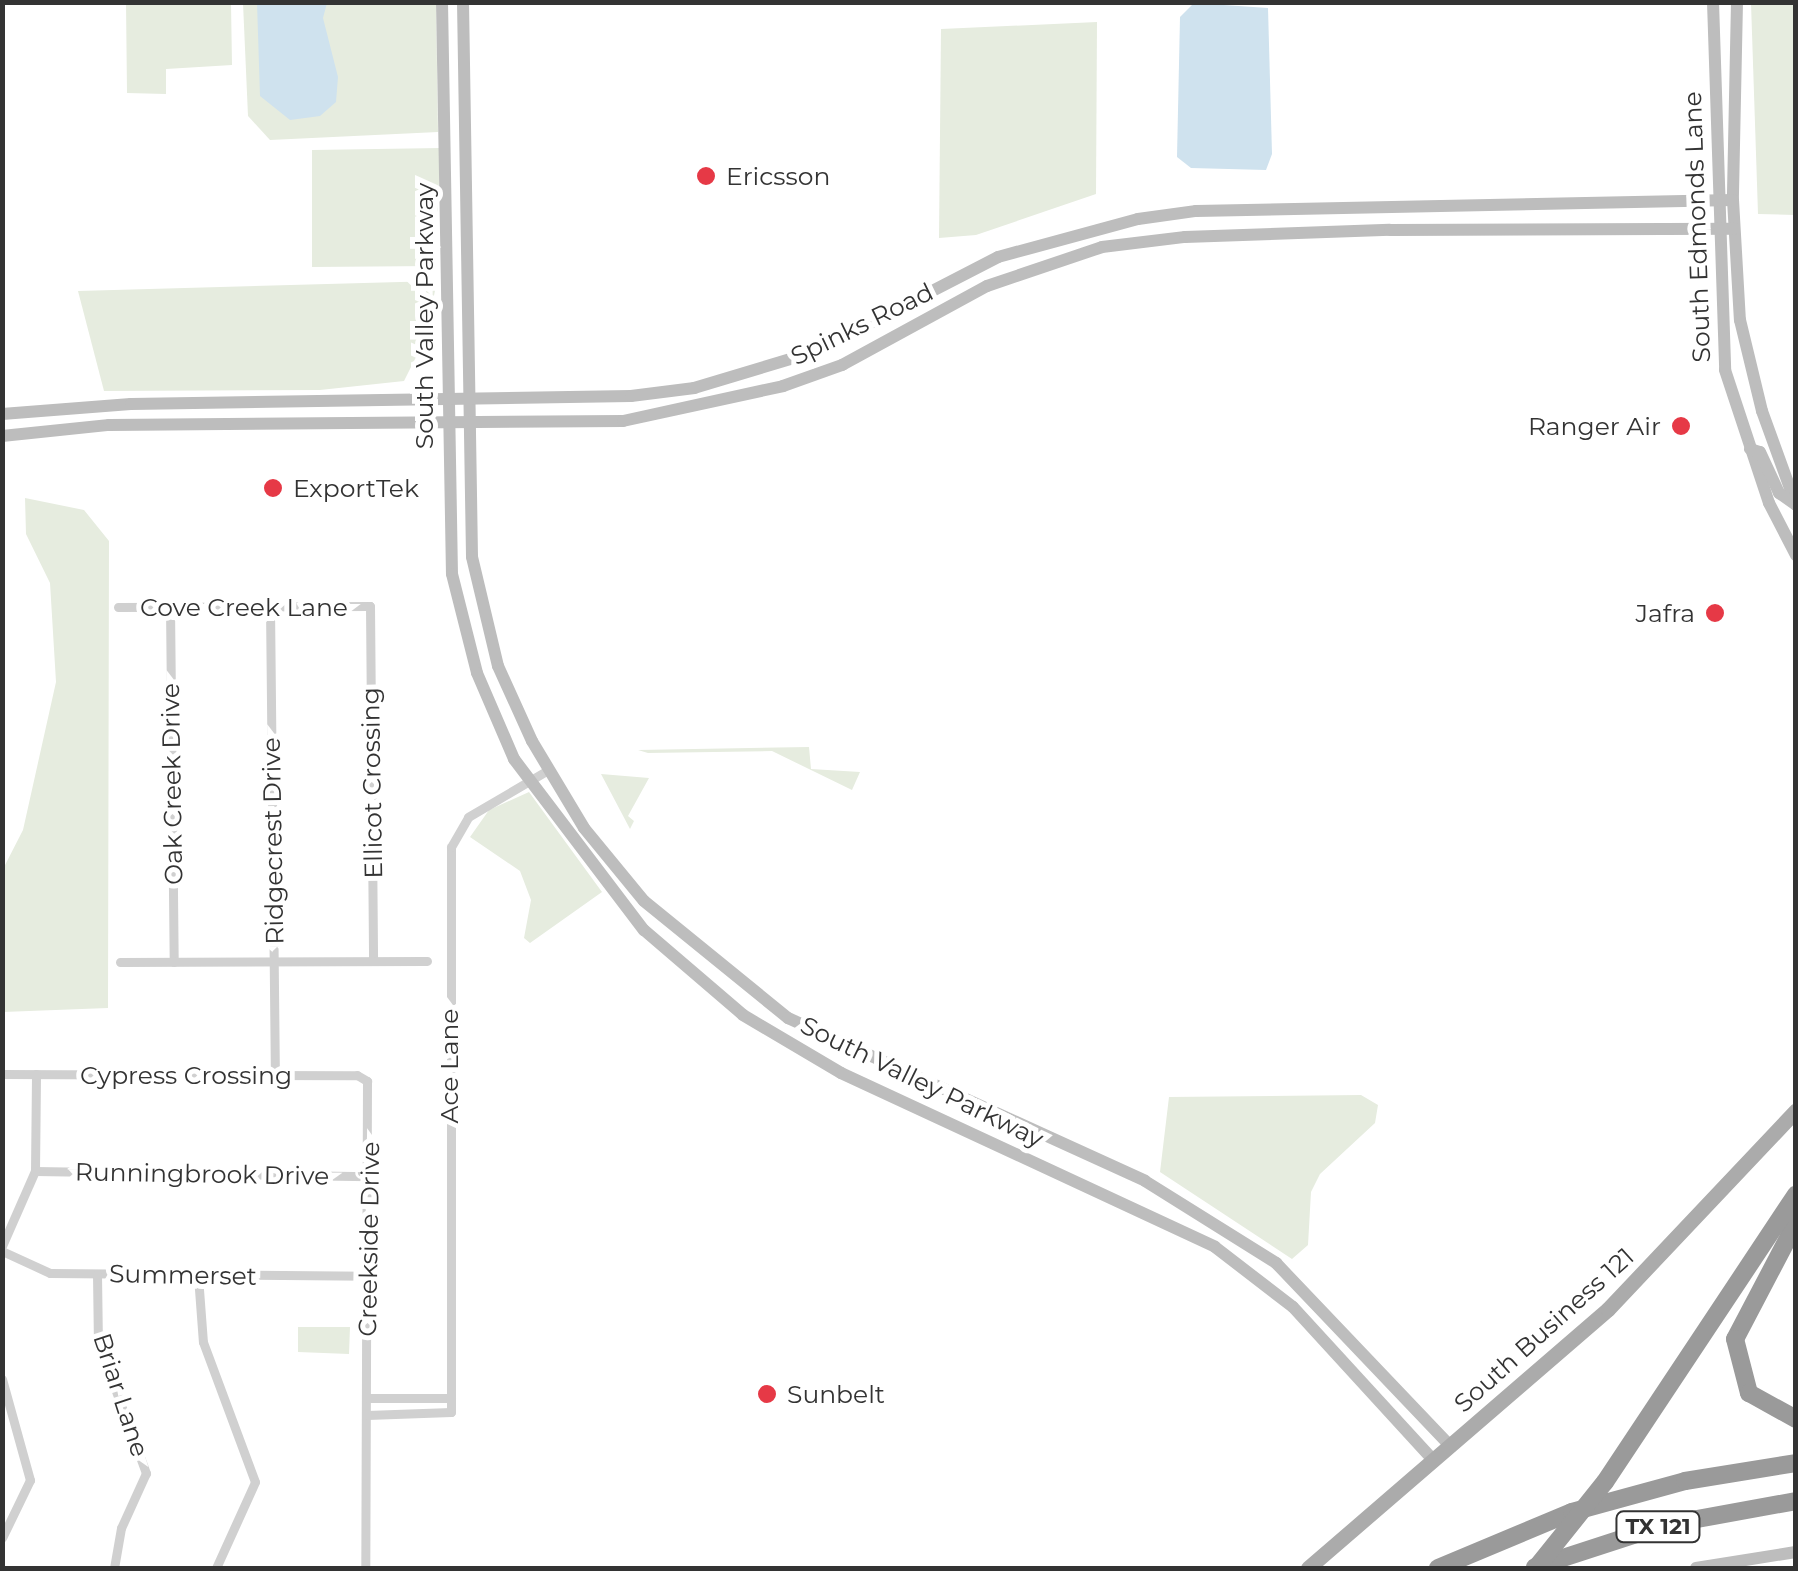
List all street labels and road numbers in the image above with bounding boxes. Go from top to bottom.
street label: South Edmonds Lane [1677,91,1717,363]
street label: South Valley Parkway [409,183,439,449]
street label: Spinks Road [786,277,938,371]
street label: Cove Creek Lane [140,592,348,622]
street label: Oak Creek Drive [155,683,189,885]
street label: Ellicot Crossing [355,687,389,879]
street label: Ridgecrest Drive [256,737,290,945]
street label: Ace Lane [434,1009,464,1123]
street label: South Valley Parkway [796,1010,1048,1154]
street label: Cypress Crossing [80,1060,292,1090]
street label: Creekside Drive [352,1141,386,1337]
street label: Runningbrook Drive [75,1157,329,1191]
street label: South Business 121 [1448,1241,1640,1419]
street label: Summerset [109,1259,257,1291]
street label: Briar Lane [87,1329,155,1461]
road number: TX 121 [1613,1510,1703,1544]

